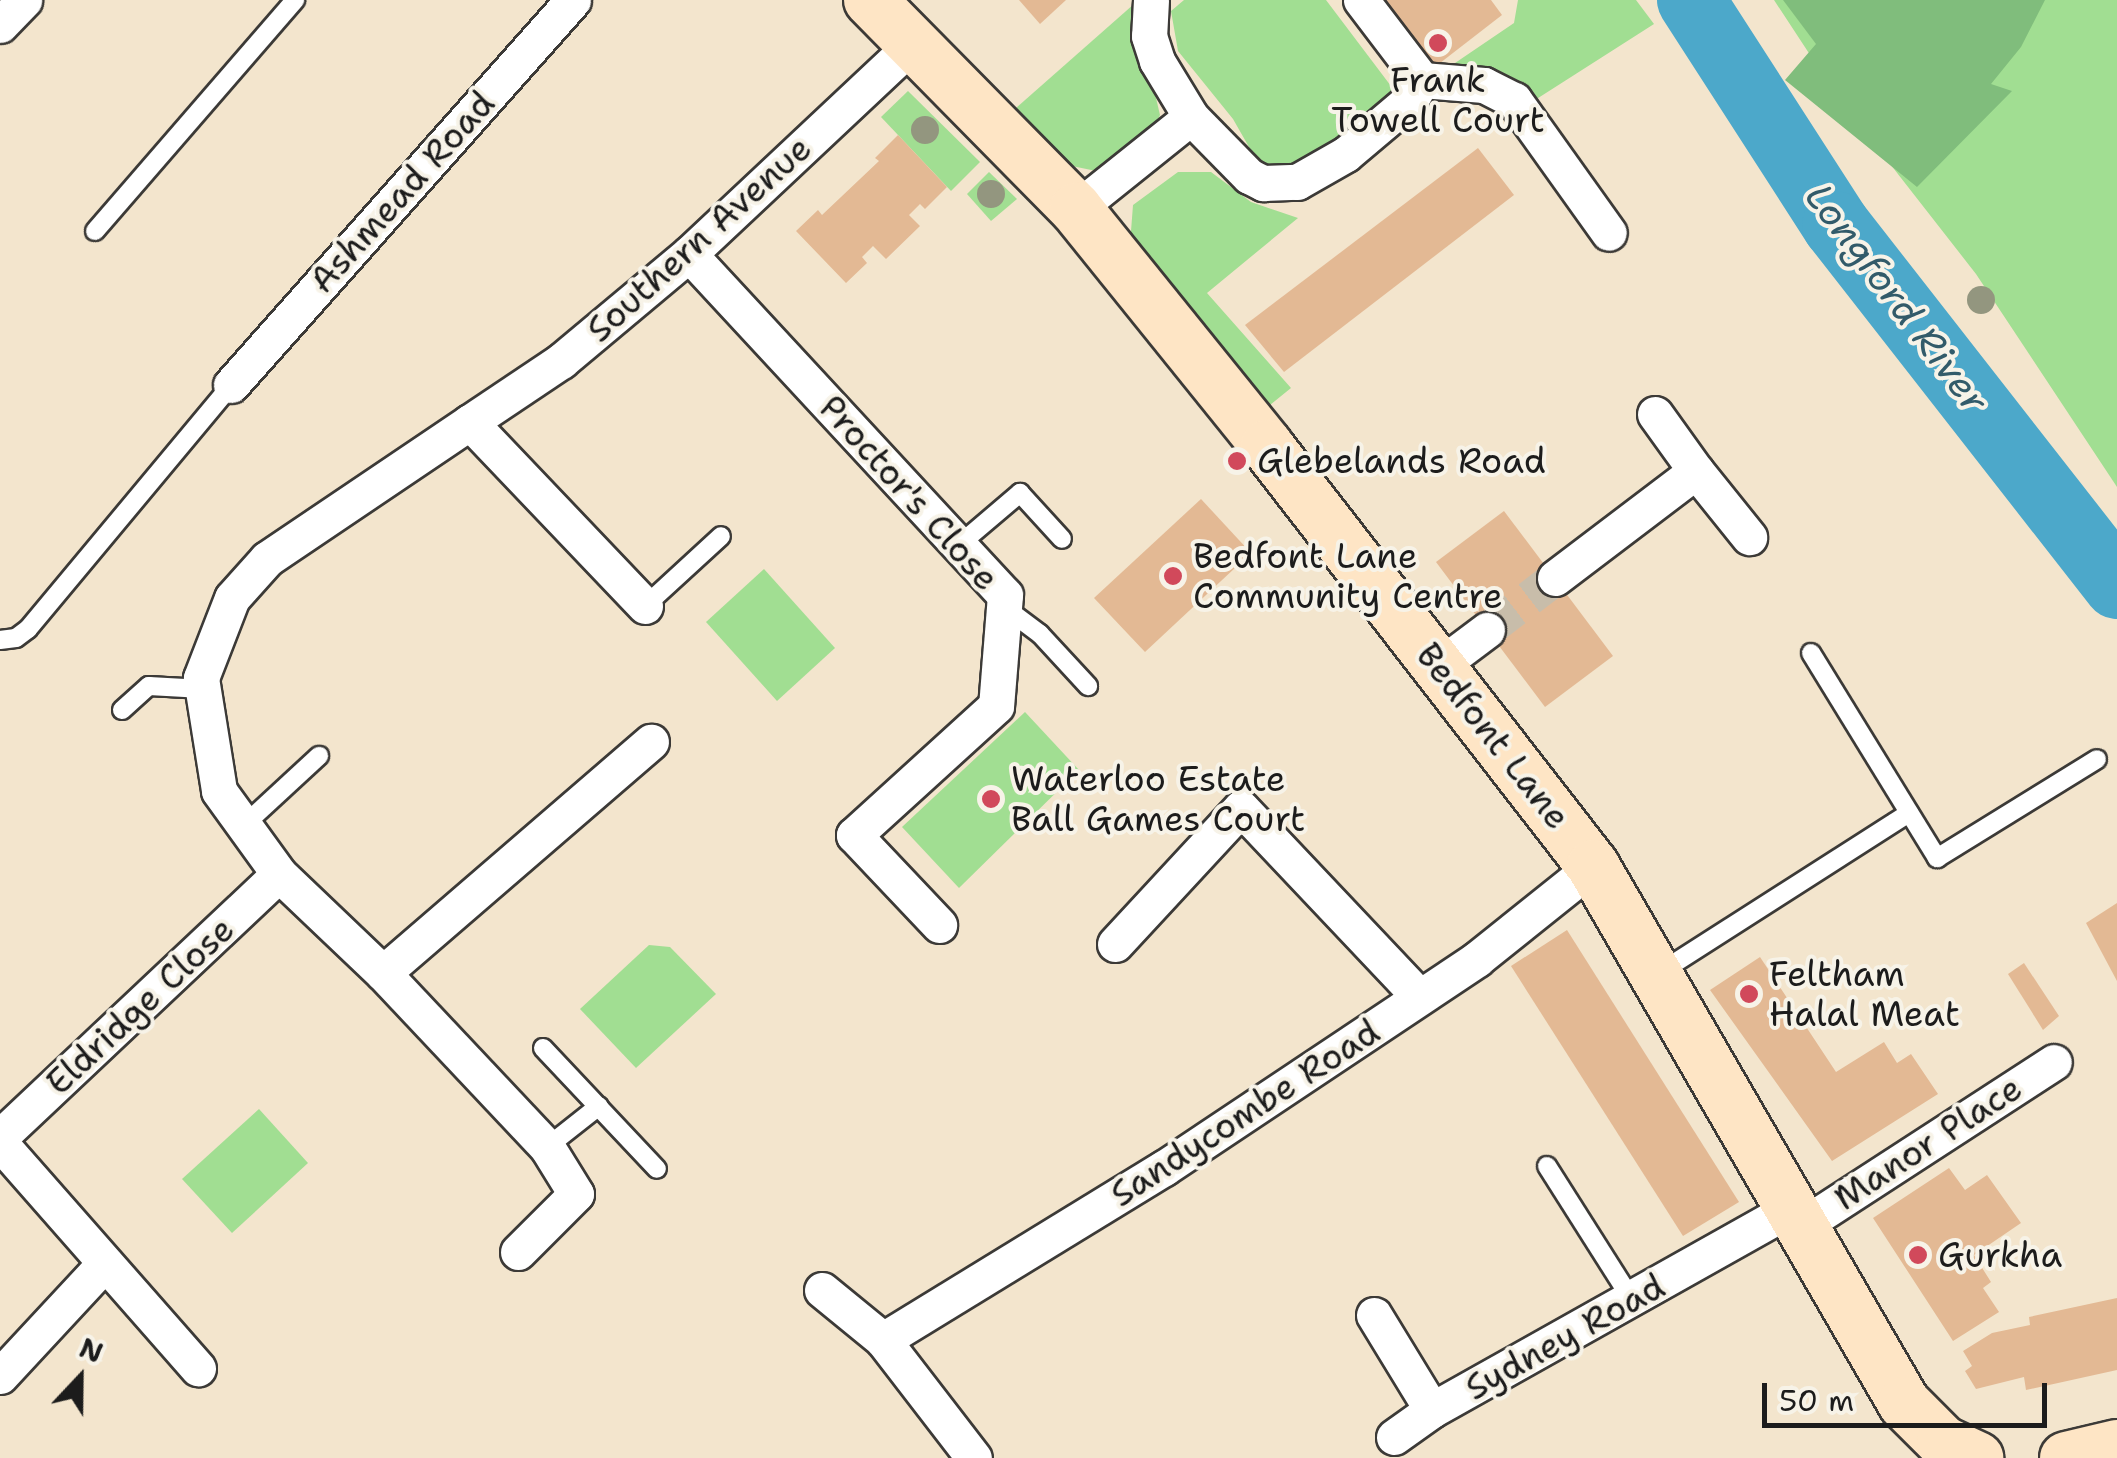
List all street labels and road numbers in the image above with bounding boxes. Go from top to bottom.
street label: Ashmead Road [301,83,503,301]
street label: Southern Avenue [578,127,820,351]
street label: Proctor's Close [810,387,1008,599]
street label: Bedfont Lane [1407,635,1579,837]
street label: Eldridge Close [37,908,243,1104]
street label: Sandycombe Road [1103,1010,1387,1216]
street label: Manor Place [1826,1067,2030,1219]
street label: Sydney Road [1458,1265,1672,1409]

